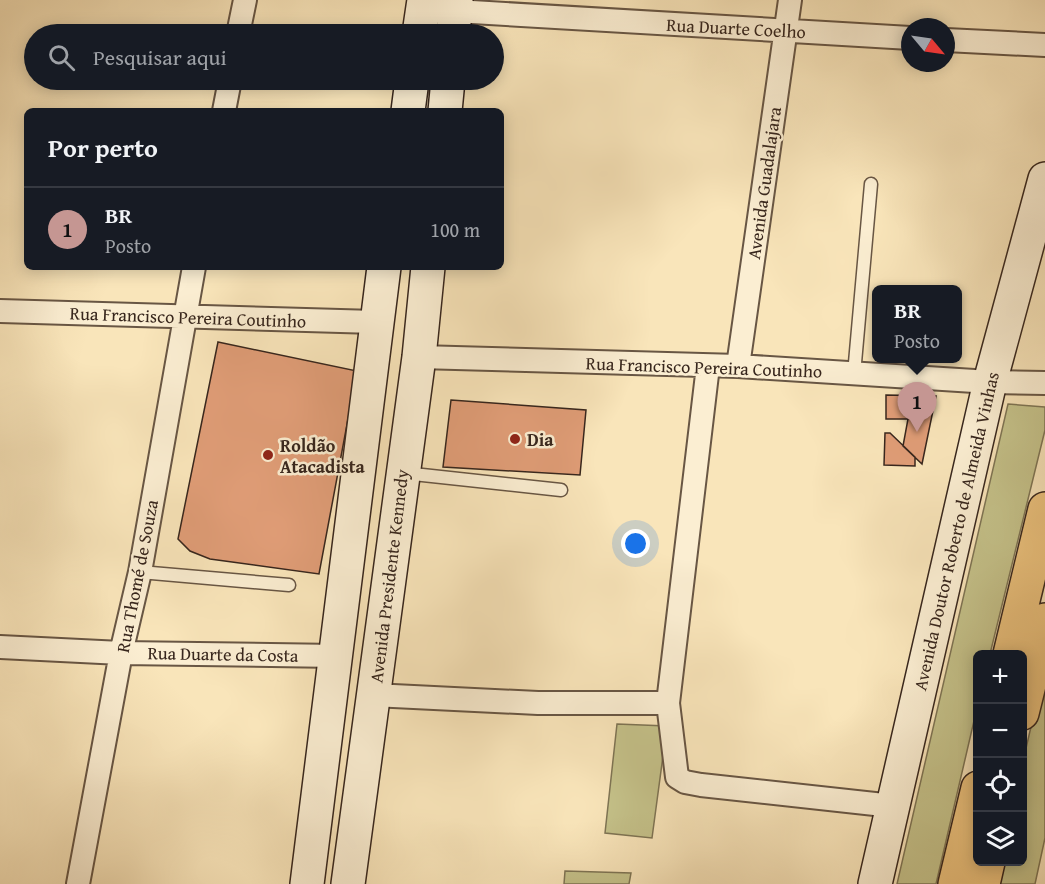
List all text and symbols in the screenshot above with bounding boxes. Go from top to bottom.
street label: Rua Duarte Coelho [666,11,806,45]
north arrow [901,18,955,72]
search box [24,24,504,90]
icon: search [45,41,78,74]
text: Pesquisar aqui [93,41,227,73]
street label: Avenida Guadalajara [740,104,788,261]
text: Por perto [48,128,158,167]
text: BR [105,199,132,231]
text: 1 [62,215,73,244]
text: 100 m [430,215,480,244]
text: Posto [105,231,151,260]
popup [872,285,962,363]
text: BR [894,294,921,326]
street label: Rua Francisco Pereira Coutinho [69,299,307,335]
text: Posto [894,326,940,355]
street label: Rua Francisco Pereira Coutinho [585,349,823,385]
street label: Avenida Doutor Roberto de Almeida Vinhas [906,369,1006,693]
pin: 1 [898,382,936,432]
place label: Dia [527,426,554,453]
place label: Roldão Atacadista [280,432,366,480]
marker: Dia [508,432,522,446]
marker: Roldão Atacadista [261,448,275,462]
street label: Avenida Presidente Kennedy [363,468,416,684]
street label: Rua Thomé de Souza [109,497,165,655]
your location [621,529,650,558]
street label: Rua Duarte da Costa [147,639,299,669]
map controls [973,650,1027,866]
button: + [973,650,1027,704]
button: − [973,704,1027,758]
button: locate [973,758,1027,812]
button: layers [973,812,1027,866]

